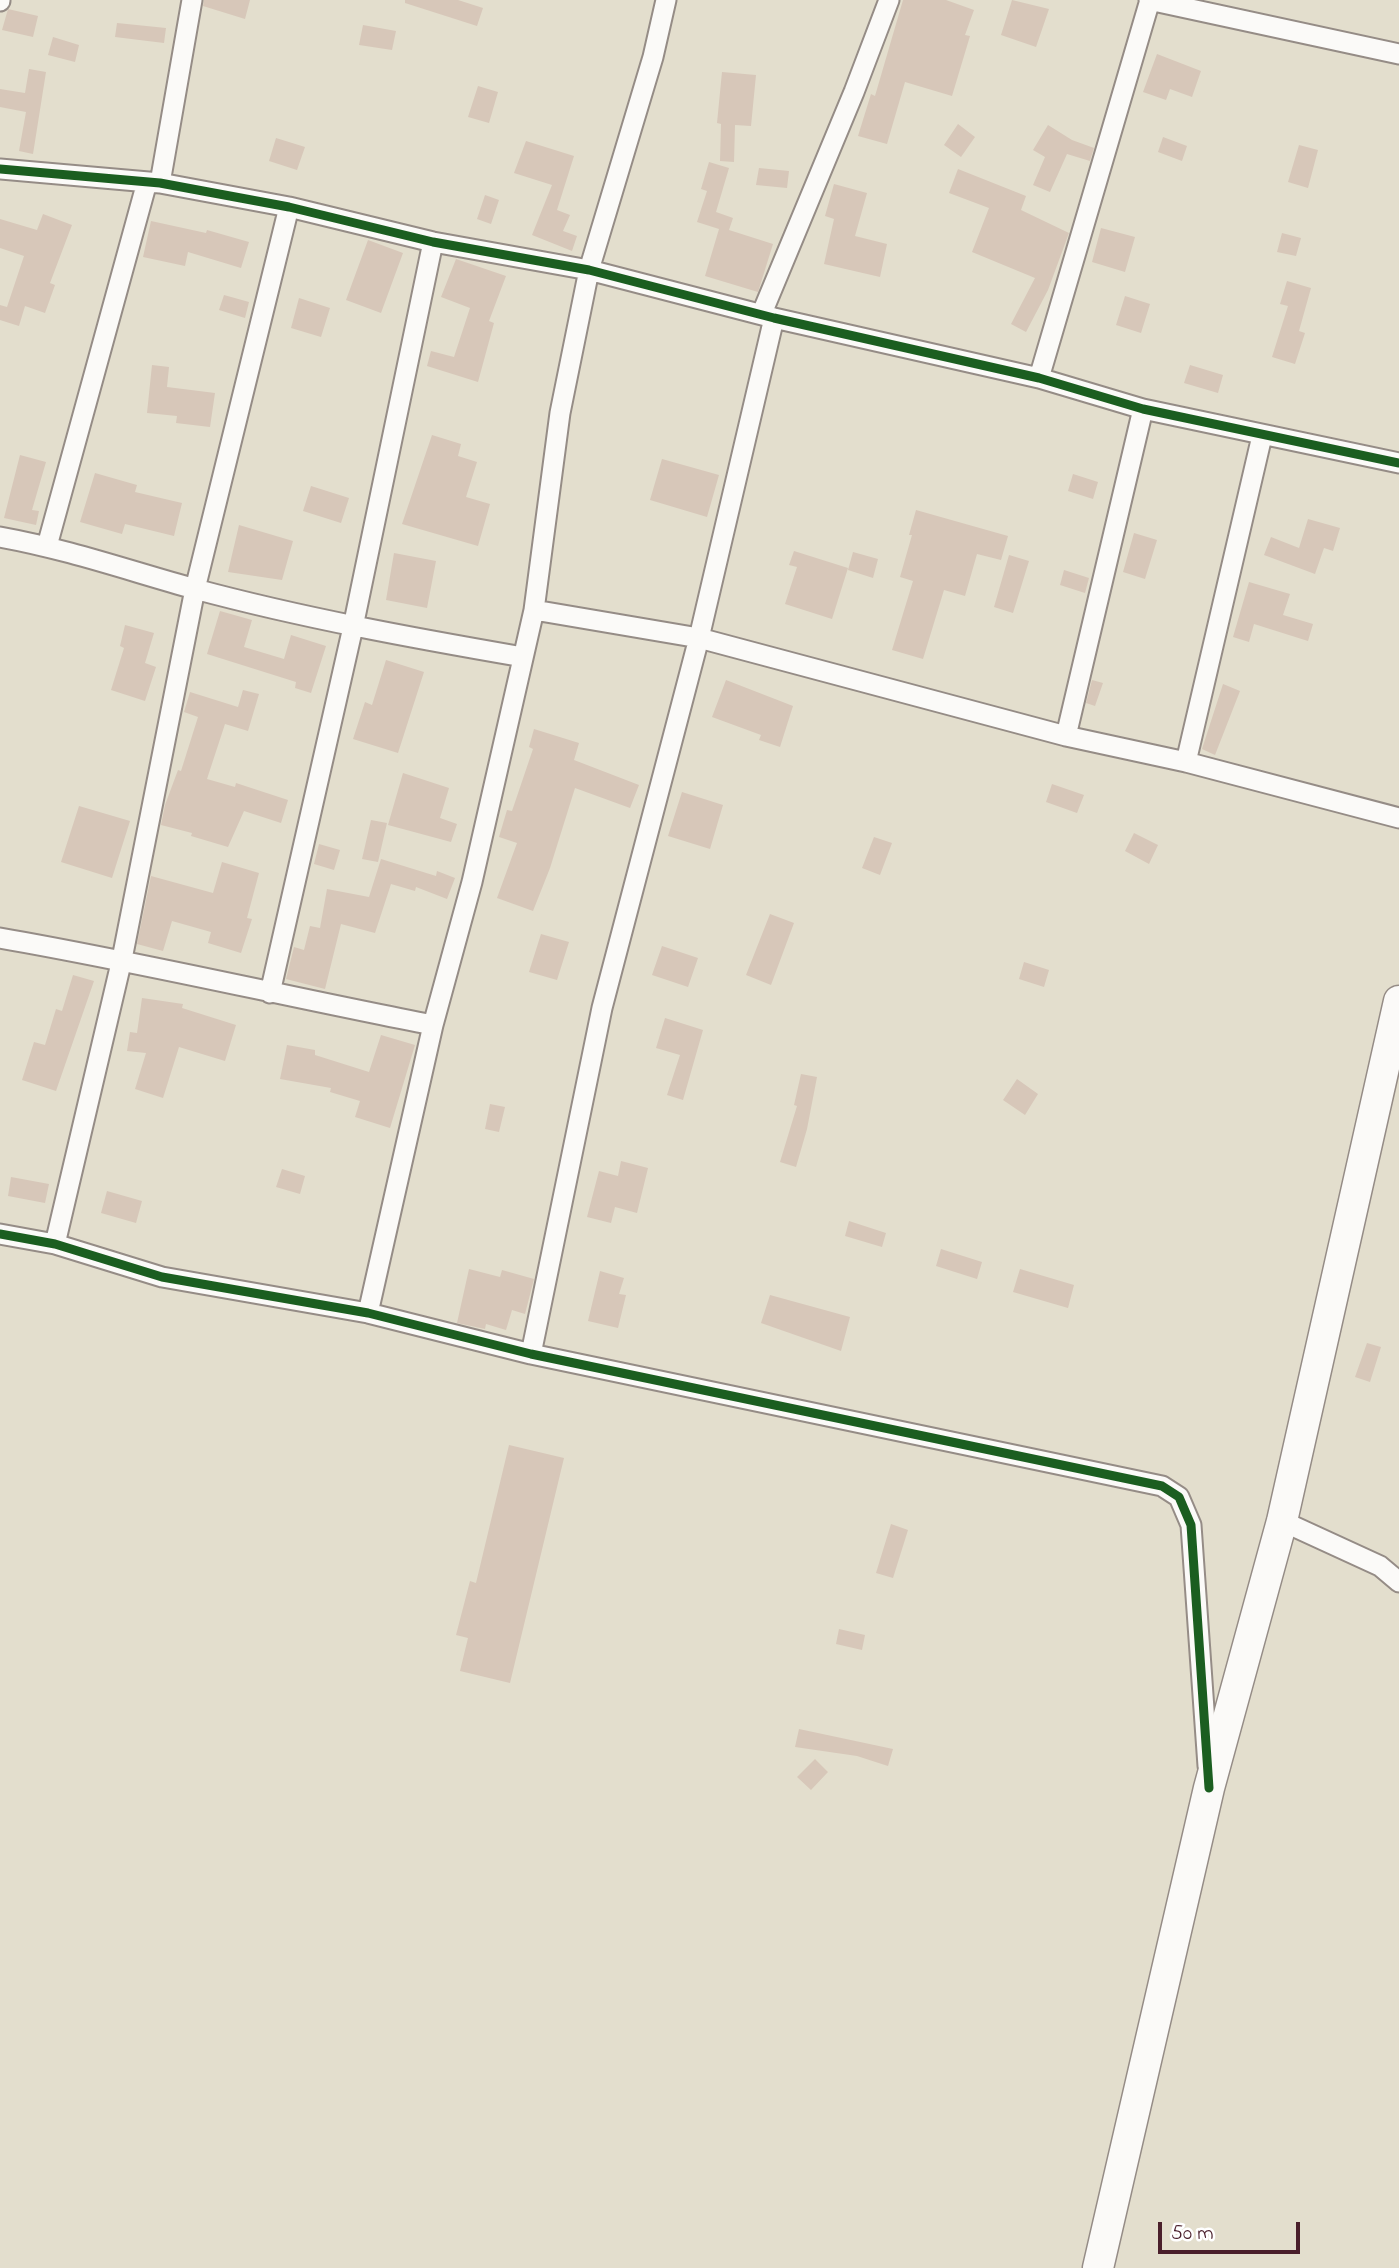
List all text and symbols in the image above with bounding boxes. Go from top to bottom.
scale bar [1161,2208,1303,2252]
text: 50 m [1171,2219,1214,2249]

